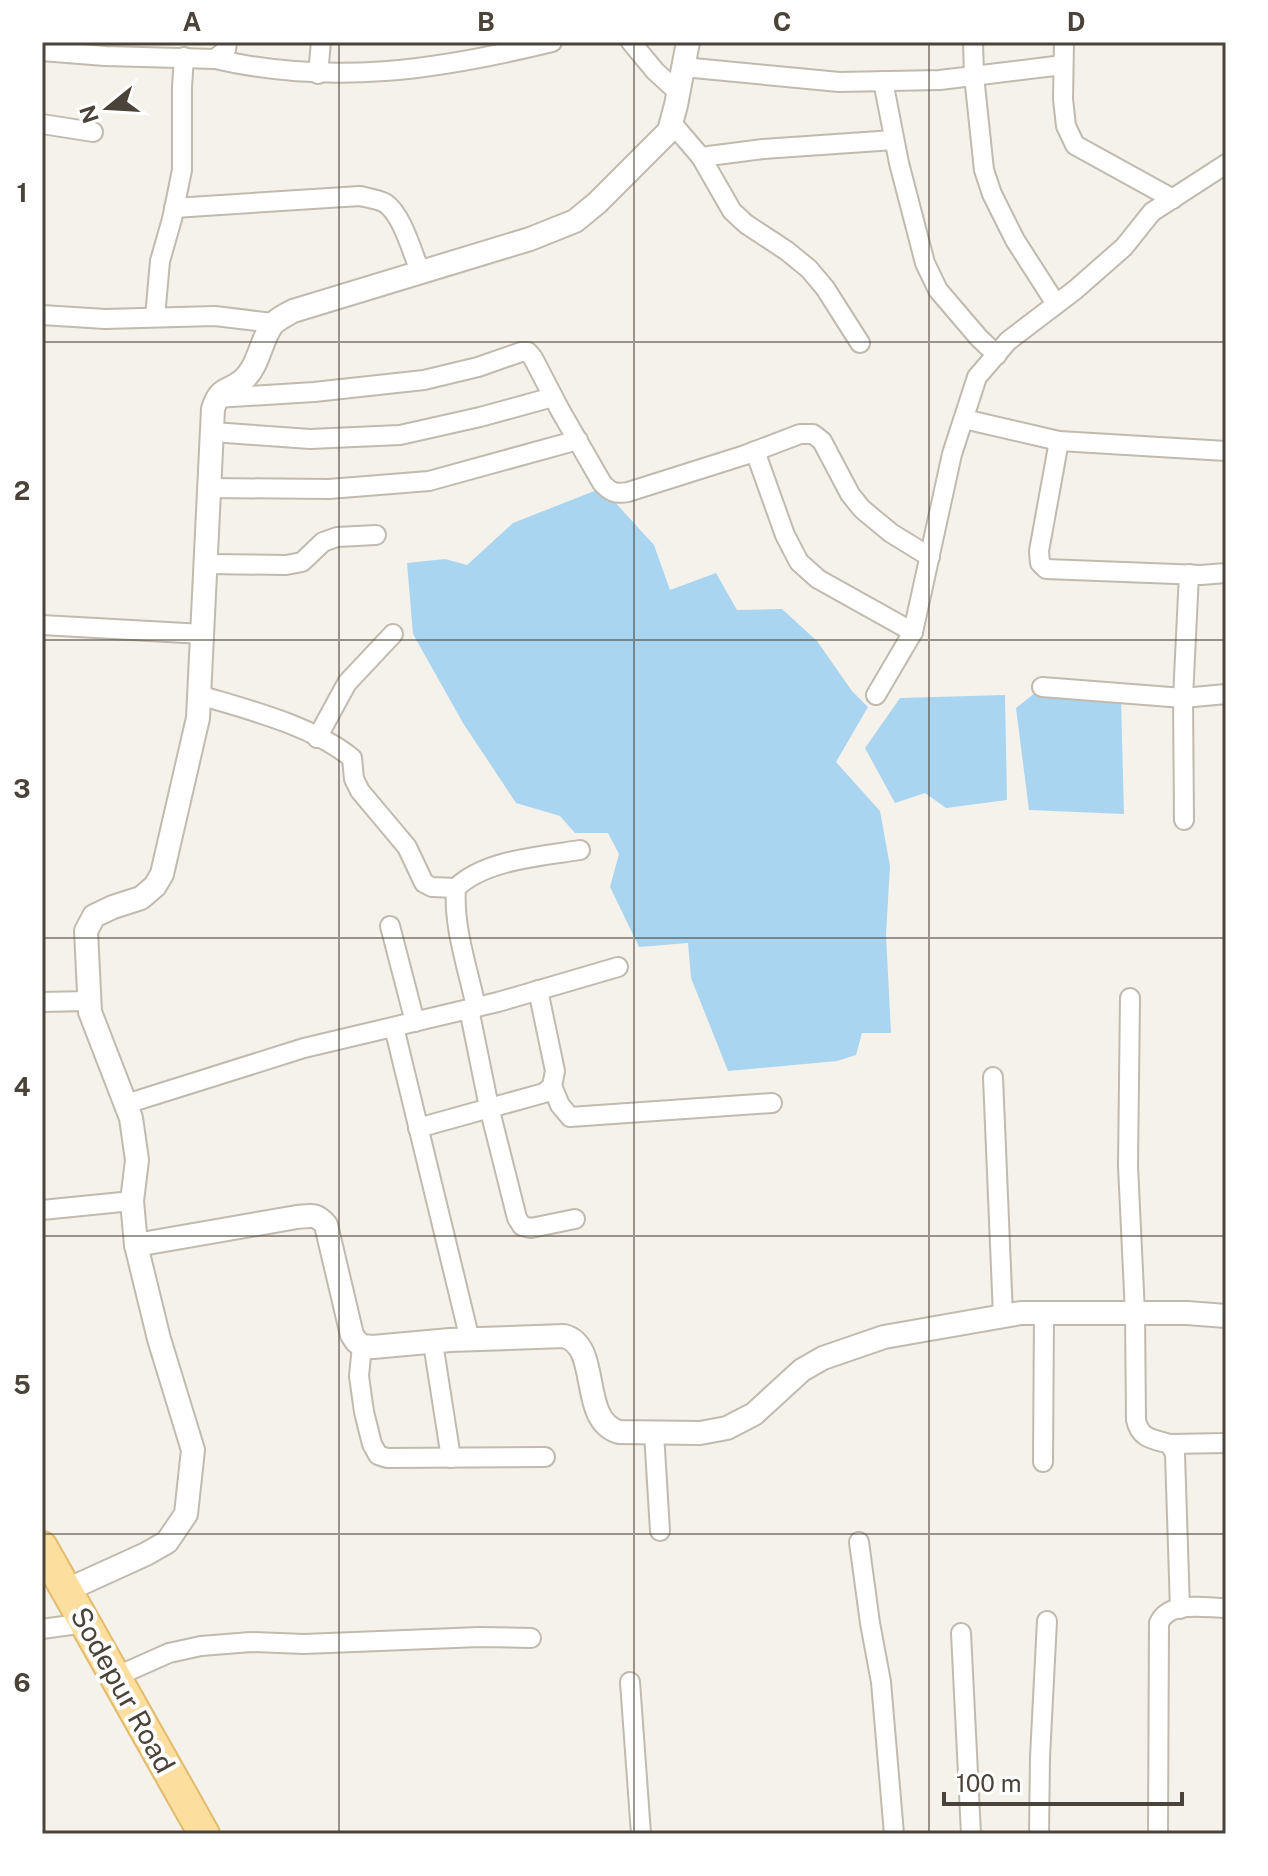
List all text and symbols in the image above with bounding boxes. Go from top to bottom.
text: A [183,6,202,37]
text: B [477,6,495,37]
text: C [773,6,791,37]
text: D [1067,6,1085,37]
north arrow [68,68,148,148]
text: N [74,102,104,126]
text: 1 [16,177,28,208]
text: 2 [14,475,30,506]
text: 3 [13,773,31,804]
text: 4 [13,1071,31,1102]
text: 5 [13,1369,31,1400]
street label: Sodepur Road [64,1601,183,1778]
text: 6 [13,1667,31,1698]
scale bar [944,1756,1182,1806]
text: 100 m [956,1769,1022,1797]

